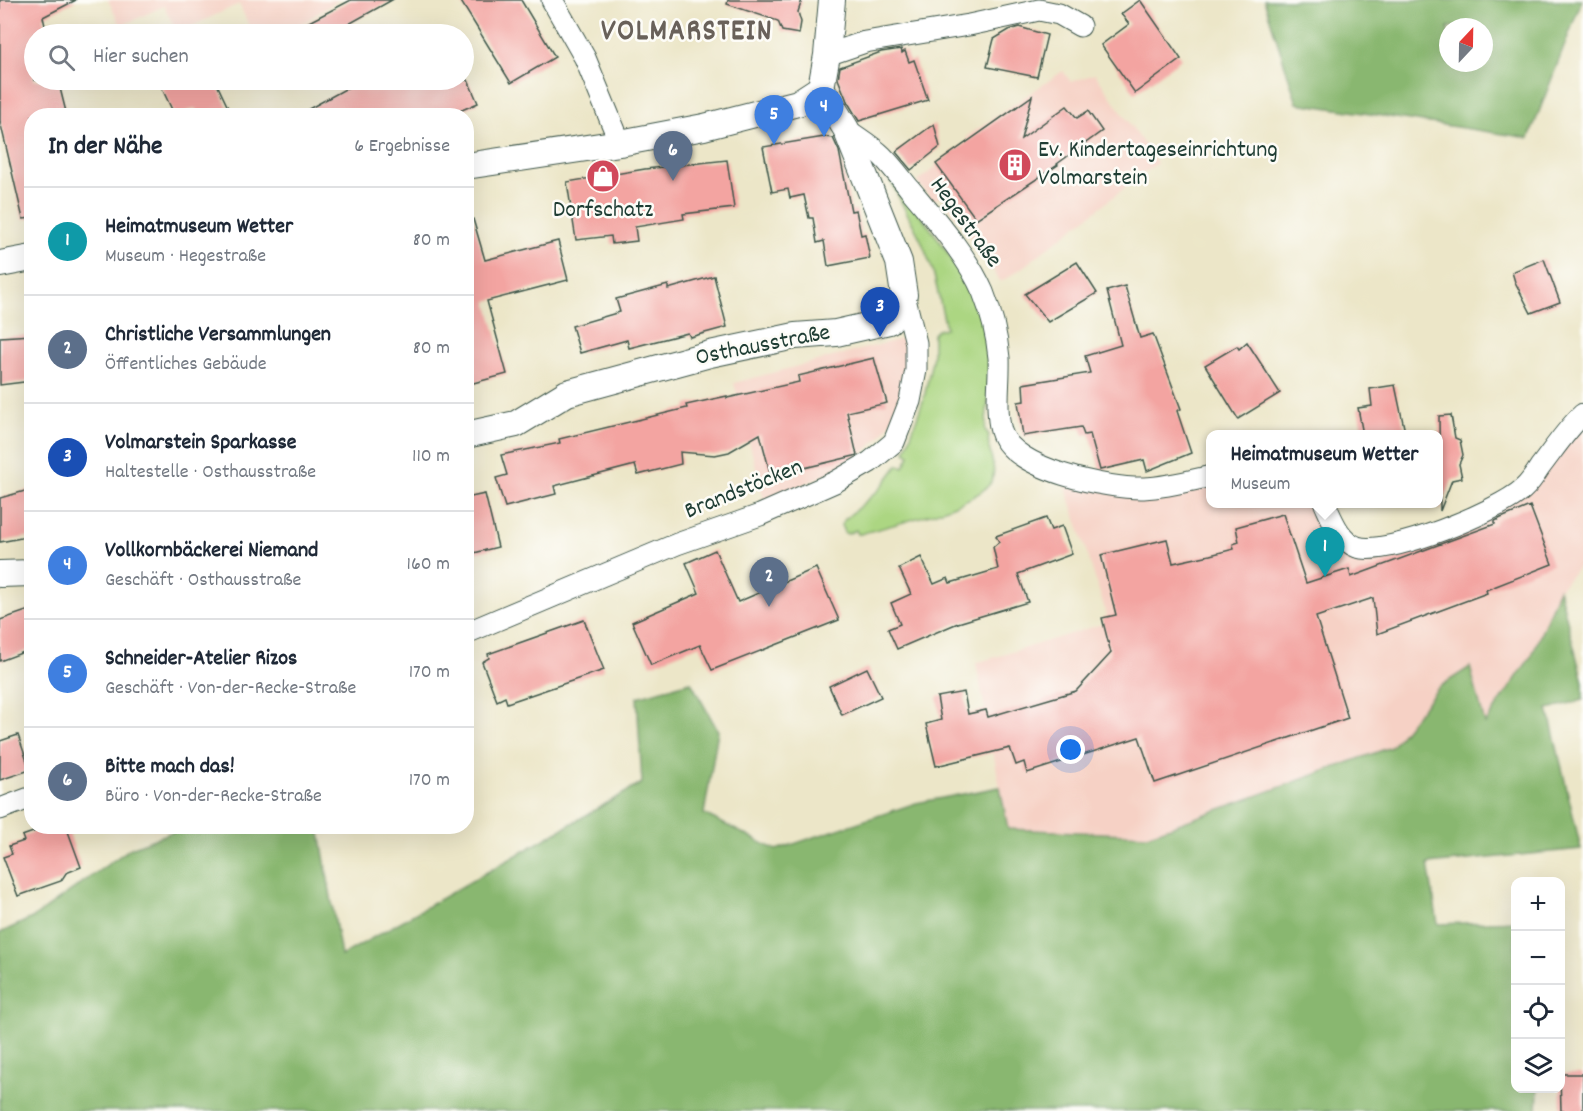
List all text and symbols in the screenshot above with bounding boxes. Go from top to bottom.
district label: VOLMARSTEIN [601,12,773,55]
north arrow [1439,18,1493,72]
search box [24,24,474,90]
icon: search [45,41,78,74]
text: Hier suchen [93,42,189,73]
pin: 4 [804,88,844,137]
pin: 5 [754,96,794,145]
text: In der Nähe [48,129,162,166]
pin: 6 [654,132,692,181]
text: 6 Ergebnisse [354,133,450,161]
place label: Ev. Kindertageseinrichtung Volmarstein [1038,134,1278,196]
building icon: Ev. Kindertageseinrichtung Volmarstein [997,147,1033,183]
shop icon: Dorfschatz [585,158,621,194]
street label: Hegestraße [920,171,1010,275]
place label: Dorfschatz [553,194,653,228]
text: Heimatmuseum Wetter [105,212,293,243]
text: 1 [65,227,70,255]
text: 80 m [413,227,450,255]
text: Museum · Hegestraße [105,243,266,271]
pin: 3 [860,288,900,337]
street label: Osthausstraße [693,316,833,376]
text: Christliche Versammlungen [105,320,331,351]
text: 2 [63,335,72,363]
text: 80 m [413,335,450,363]
text: Öffentliches Gebäude [105,351,267,379]
text: Volmarstein Sparkasse [105,428,296,459]
popup [1206,430,1443,508]
text: Heimatmuseum Wetter [1230,440,1419,471]
text: 3 [63,443,72,471]
text: 110 m [412,443,450,471]
street label: Brandstöcken [680,451,808,529]
text: Haltestelle · Osthausstraße [105,459,316,487]
text: Museum [1230,471,1290,499]
pin: 1 [1306,528,1344,577]
text: Vollkornbäckerei Niemand [105,536,318,567]
text: 4 [63,551,72,579]
text: 160 m [407,551,450,579]
pin: 2 [750,558,788,607]
text: Geschäft · Osthausstraße [105,567,301,595]
text: Schneider-Atelier Rizos [105,644,297,675]
text: 5 [63,659,72,687]
text: 170 m [409,659,450,687]
text: Geschäft · Von-der-Recke-Straße [105,675,356,703]
your location [1056,735,1085,764]
text: Bitte mach das! [105,752,234,783]
text: 6 [63,767,72,795]
text: 170 m [409,767,450,795]
text: Büro · Von-der-Recke-Straße [105,783,322,811]
map controls [1511,877,1565,1093]
button: + [1511,877,1565,931]
button: − [1511,931,1565,985]
button: locate [1511,985,1565,1039]
button: layers [1511,1039,1565,1093]

